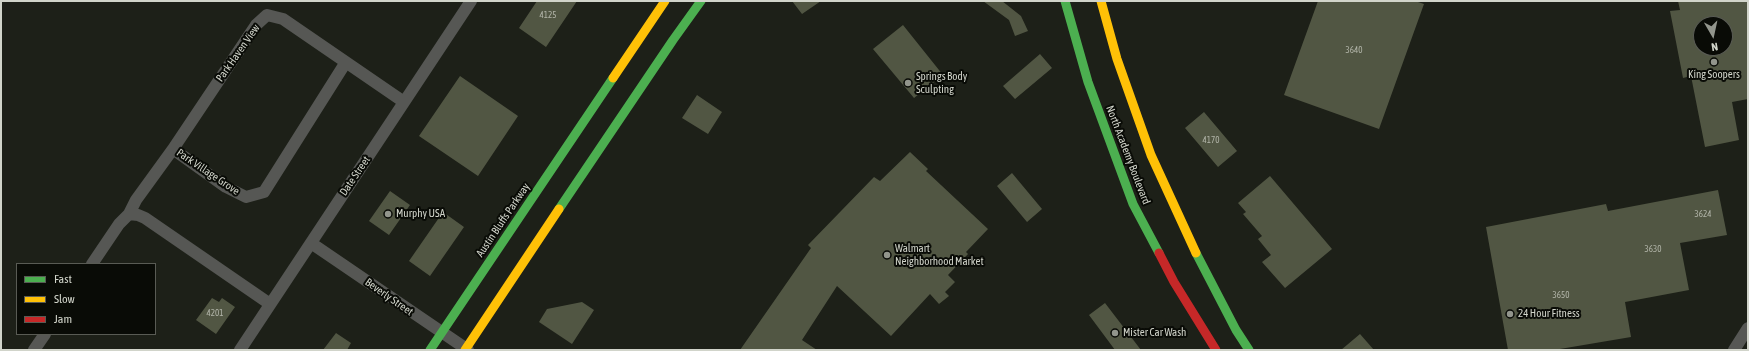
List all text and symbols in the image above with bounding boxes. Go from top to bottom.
house number: 4125 [540,10,556,20]
north arrow [1693,16,1733,56]
street label: Park Haven View [213,22,263,84]
text: N [1711,40,1719,53]
house number: 3640 [1346,45,1362,55]
marker: King Soopers [1709,57,1719,67]
place label: King Soopers [1688,68,1740,82]
place label: Springs Body Sculpting [916,70,967,96]
marker: Springs Body Sculpting [903,78,913,88]
street label: North Academy Boulevard [1103,104,1153,206]
house number: 4170 [1203,135,1219,145]
street label: Park Village Grove [174,146,242,198]
street label: Date Street [337,154,373,198]
street label: Austin Bluffs Parkway [473,180,533,260]
place label: Murphy USA [396,207,445,221]
marker: Murphy USA [383,209,393,219]
house number: 3624 [1695,209,1711,219]
place label: Walmart Neighborhood Market [895,242,984,268]
house number: 3630 [1645,244,1661,254]
marker: Walmart Neighborhood Market [882,250,892,260]
legend [16,263,156,335]
text: Fast [54,272,72,286]
street label: Beverly Street [362,276,416,318]
house number: 3650 [1553,290,1569,300]
text: Slow [54,292,75,306]
place label: 24 Hour Fitness [1518,307,1580,321]
house number: 4201 [207,308,223,318]
marker: 24 Hour Fitness [1505,309,1515,319]
text: Jam [54,312,72,326]
place label: Mister Car Wash [1123,326,1186,340]
marker: Mister Car Wash [1110,328,1120,338]

